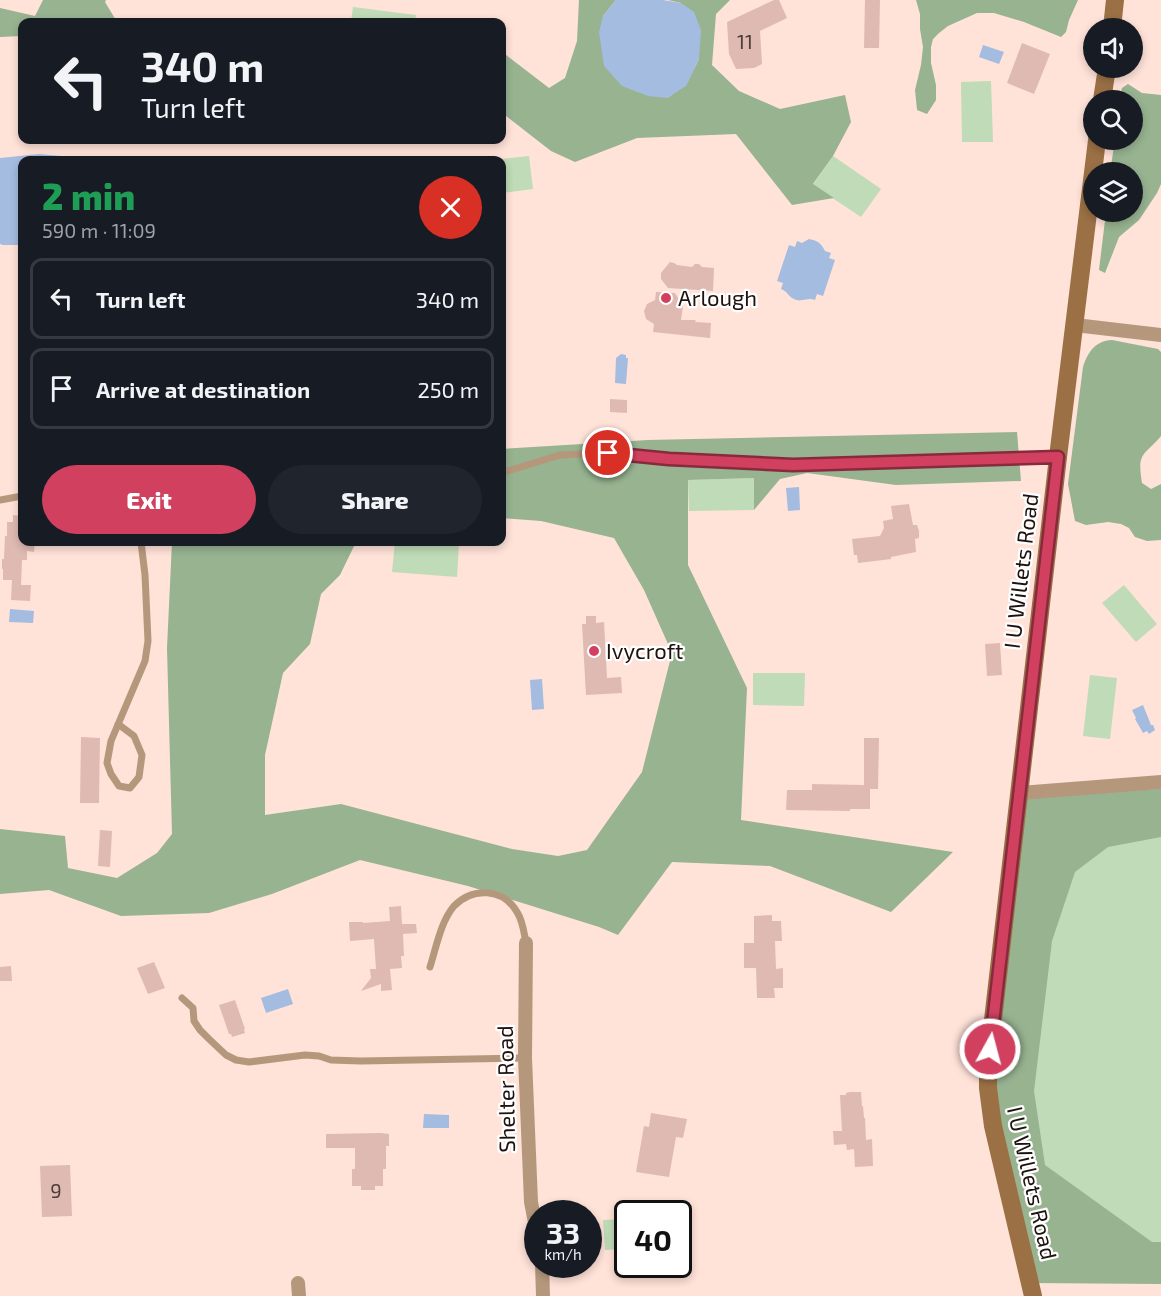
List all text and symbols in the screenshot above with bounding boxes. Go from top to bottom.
map controls [1083,18,1143,222]
button: sound [1083,18,1143,78]
house number: 11 [737,29,753,53]
text: 340 m [141,40,264,90]
icon: left [42,42,120,120]
button: search [1083,90,1143,150]
text: Turn left [141,91,245,123]
button: layers [1083,162,1143,222]
text: 2 min [42,174,135,217]
button: close [419,176,482,239]
text: 590 m · 11:09 [42,218,156,242]
icon: left [45,282,78,315]
place label: Arlough [678,284,757,310]
text: Turn left [96,286,185,312]
text: 340 m [416,286,479,312]
marker: Arlough [659,291,673,305]
icon: arrive [45,372,78,405]
text: Arrive at destination [96,376,310,402]
text: 250 m [417,376,479,402]
pin [582,427,633,478]
icon: arrive [591,436,624,469]
button: Exit [42,465,256,534]
button: Share [268,465,482,534]
street label: I U Willets Road [998,492,1042,650]
place label: Ivycroft [606,637,683,663]
marker: Ivycroft [587,644,601,658]
position arrow [958,1017,1022,1081]
street label: Shelter Road [491,1025,519,1153]
street label: I U Willets Road [1003,1104,1063,1262]
house number: 9 [50,1178,62,1202]
speed limit sign: 40 [614,1200,692,1278]
text: 33 [546,1214,580,1250]
text: km/h [544,1245,582,1263]

